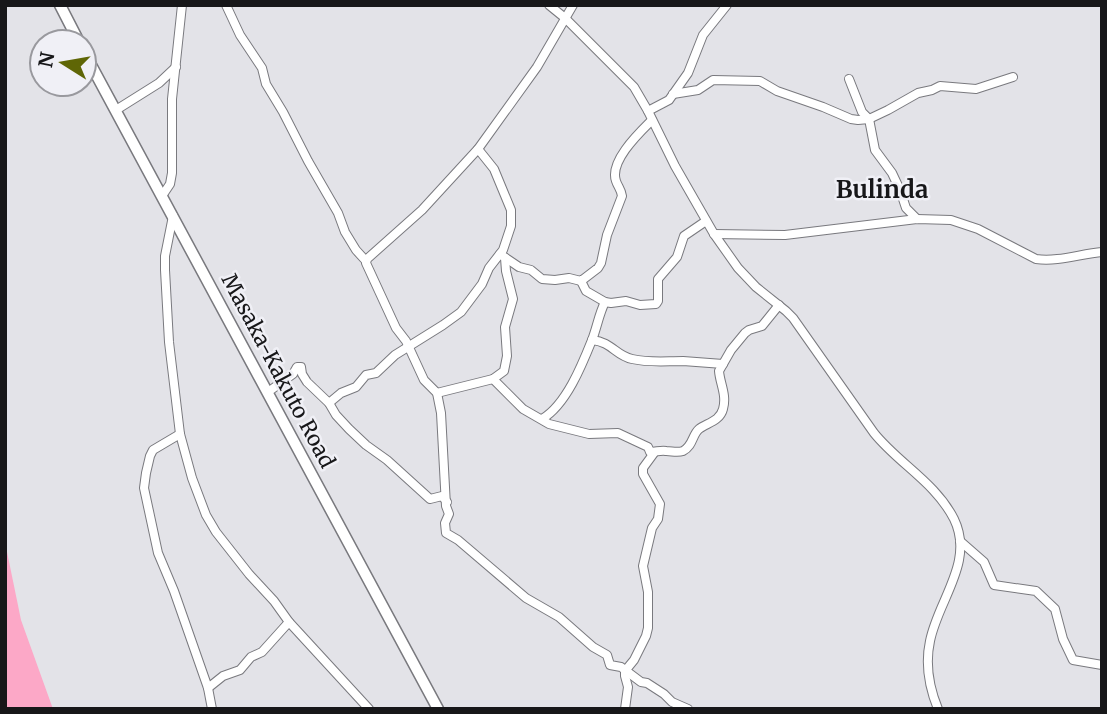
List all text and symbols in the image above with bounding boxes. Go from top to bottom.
north arrow [28,28,98,98]
text: N [33,50,60,69]
district label: Bulinda [836,174,928,205]
street label: Masaka-Kakuto Road [216,269,341,473]

